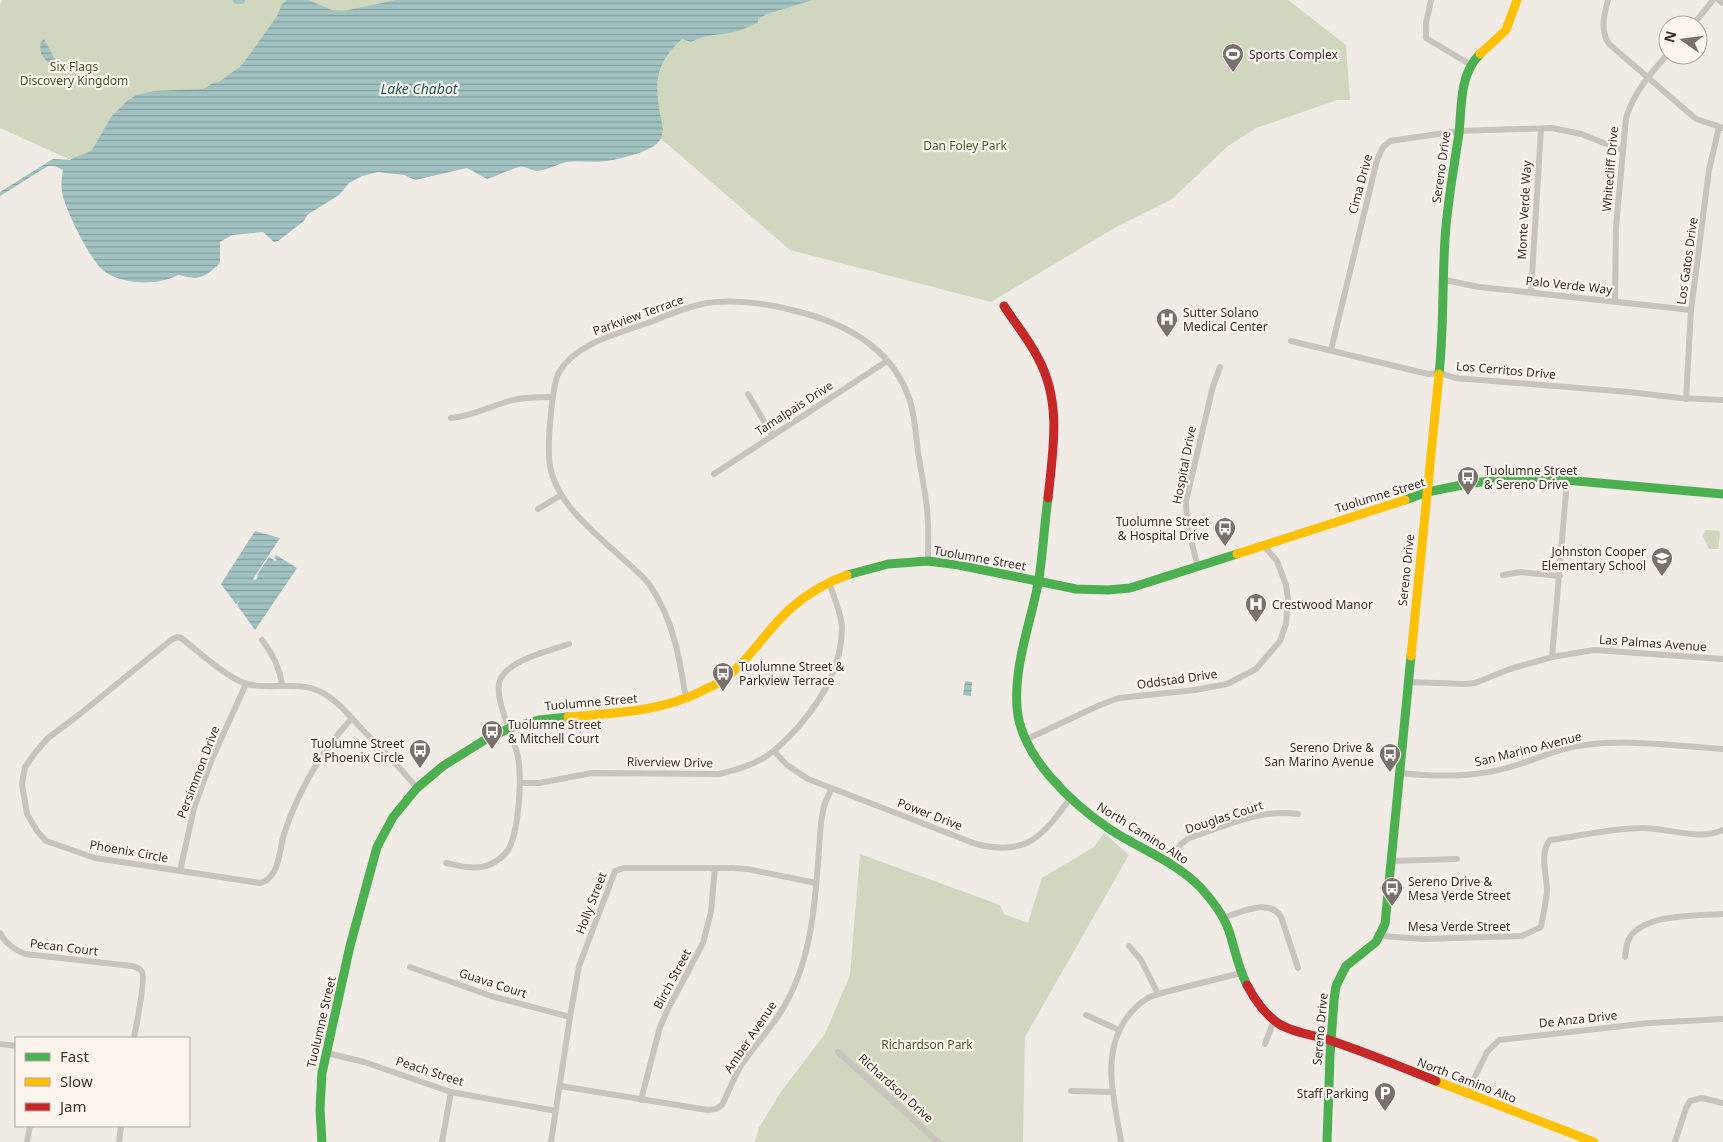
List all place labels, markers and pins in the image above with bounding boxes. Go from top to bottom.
sports icon: Sports Complex [1221,42,1245,73]
place label: Sports Complex [1249,46,1338,63]
place label: Sutter Solano Medical Center [1183,304,1268,335]
hospital icon: Sutter Solano Medical Center [1155,307,1179,338]
place label: Tuolumne Street & Sereno Drive [1484,462,1578,493]
bus stop icon: Tuolumne Street & Sereno Drive [1456,465,1480,496]
place label: Tuolumne Street & Hospital Drive [1116,513,1210,544]
bus stop icon: Tuolumne Street & Hospital Drive [1213,516,1237,547]
place label: Johnston Cooper Elementary School [1541,543,1646,574]
school or university icon: Johnston Cooper Elementary School [1650,546,1674,577]
hospital icon: Crestwood Manor [1244,592,1268,623]
place label: Crestwood Manor [1272,596,1373,613]
place label: Tuolumne Street & Parkview Terrace [739,658,844,689]
bus stop icon: Tuolumne Street & Parkview Terrace [711,661,735,692]
place label: Tuolumne Street & Mitchell Court [508,716,602,747]
bus stop icon: Tuolumne Street & Mitchell Court [480,719,504,750]
place label: Tuolumne Street & Phoenix Circle [311,735,405,766]
bus stop icon: Tuolumne Street & Phoenix Circle [408,738,432,769]
place label: Sereno Drive & San Marino Avenue [1265,739,1374,770]
bus stop icon: Sereno Drive & San Marino Avenue [1378,742,1402,773]
place label: Sereno Drive & Mesa Verde Street [1408,873,1511,904]
bus stop icon: Sereno Drive & Mesa Verde Street [1380,876,1404,907]
parking icon: Staff Parking [1373,1081,1397,1112]
place label: Staff Parking [1297,1085,1369,1102]

